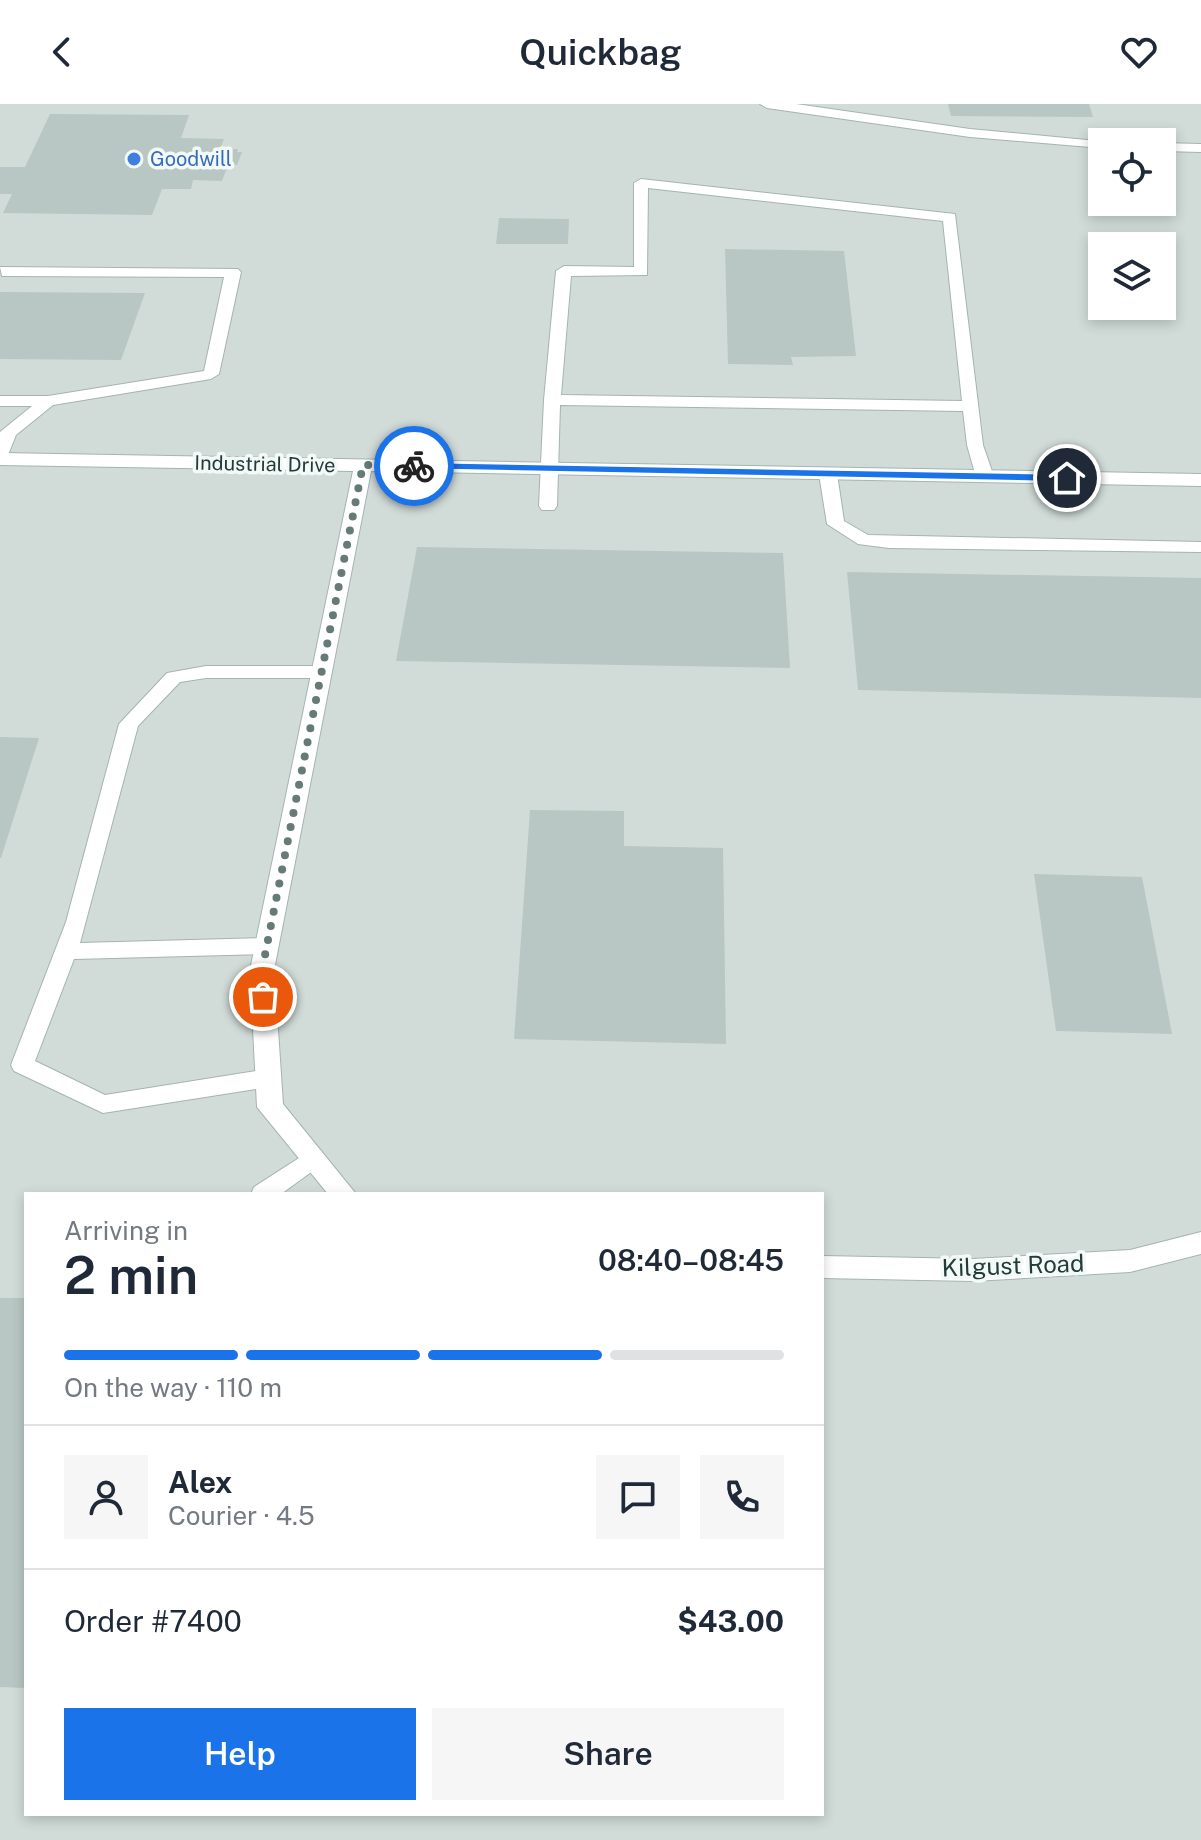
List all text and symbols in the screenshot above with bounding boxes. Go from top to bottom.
icon: back [40,30,84,74]
icon: heart [1117,30,1161,74]
text: Quickbag [519,31,682,73]
map controls [1088,128,1176,320]
button: locate [1088,128,1176,216]
place label: Goodwill [150,147,232,171]
marker: Goodwill [125,150,143,168]
button: layers [1088,232,1176,320]
courier [374,426,454,506]
icon: bike [392,444,436,488]
pin [1033,444,1101,512]
street label: Industrial Drive [194,451,336,477]
icon: home [1045,456,1089,500]
pin [229,963,297,1031]
icon: bag [241,975,285,1019]
text: Arriving in [64,1215,188,1246]
text: 08:40–08:45 [598,1242,784,1278]
text: 2 min [64,1245,198,1306]
street label: Kilgust Road [941,1249,1085,1281]
text: On the way · 110 m [64,1372,282,1403]
button: person [64,1455,148,1539]
button: chat [596,1455,680,1539]
button: phone [700,1455,784,1539]
text: Alex [168,1464,232,1500]
text: Courier · 4.5 [168,1500,315,1531]
text: Order #7400 [64,1603,242,1639]
text: $43.00 [677,1603,784,1639]
button: Help [64,1708,416,1800]
button: Share [432,1708,784,1800]

